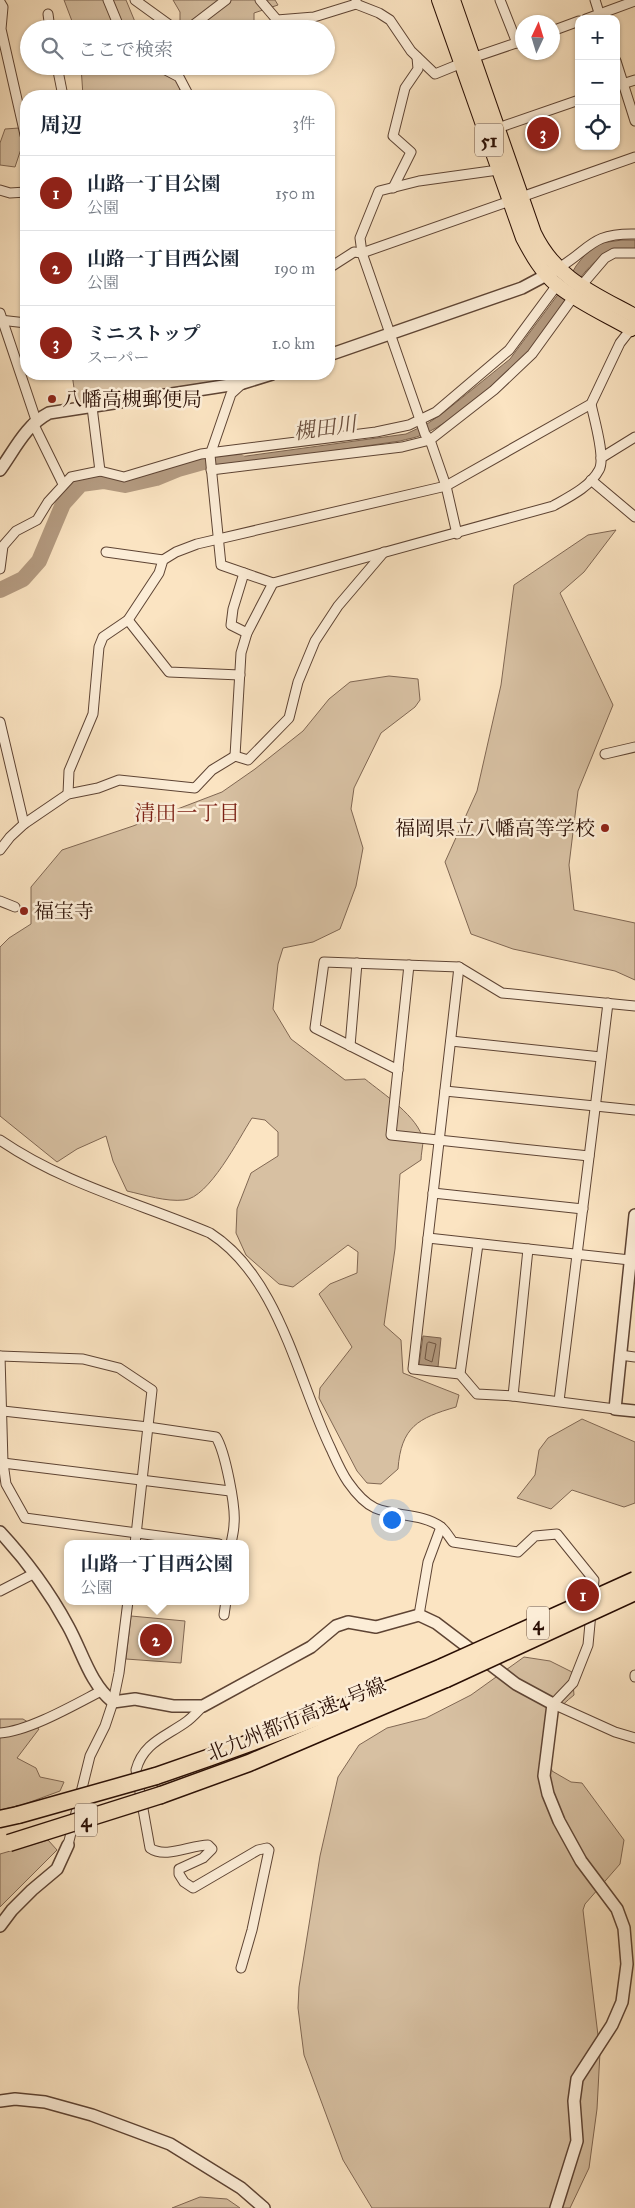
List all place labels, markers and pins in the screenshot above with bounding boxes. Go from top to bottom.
pin: 3 [527,114,559,152]
place label: 八幡高槻郵便局 [62,387,202,411]
marker: 八幡高槻郵便局 [46,393,58,405]
place label: 福岡県立八幡高等学校 [395,816,595,840]
marker: 福岡県立八幡高等学校 [599,822,611,834]
place label: 福宝寺 [34,899,94,923]
marker: 福宝寺 [18,905,30,917]
pin: 1 [567,1576,599,1614]
pin: 2 [140,1621,172,1659]

